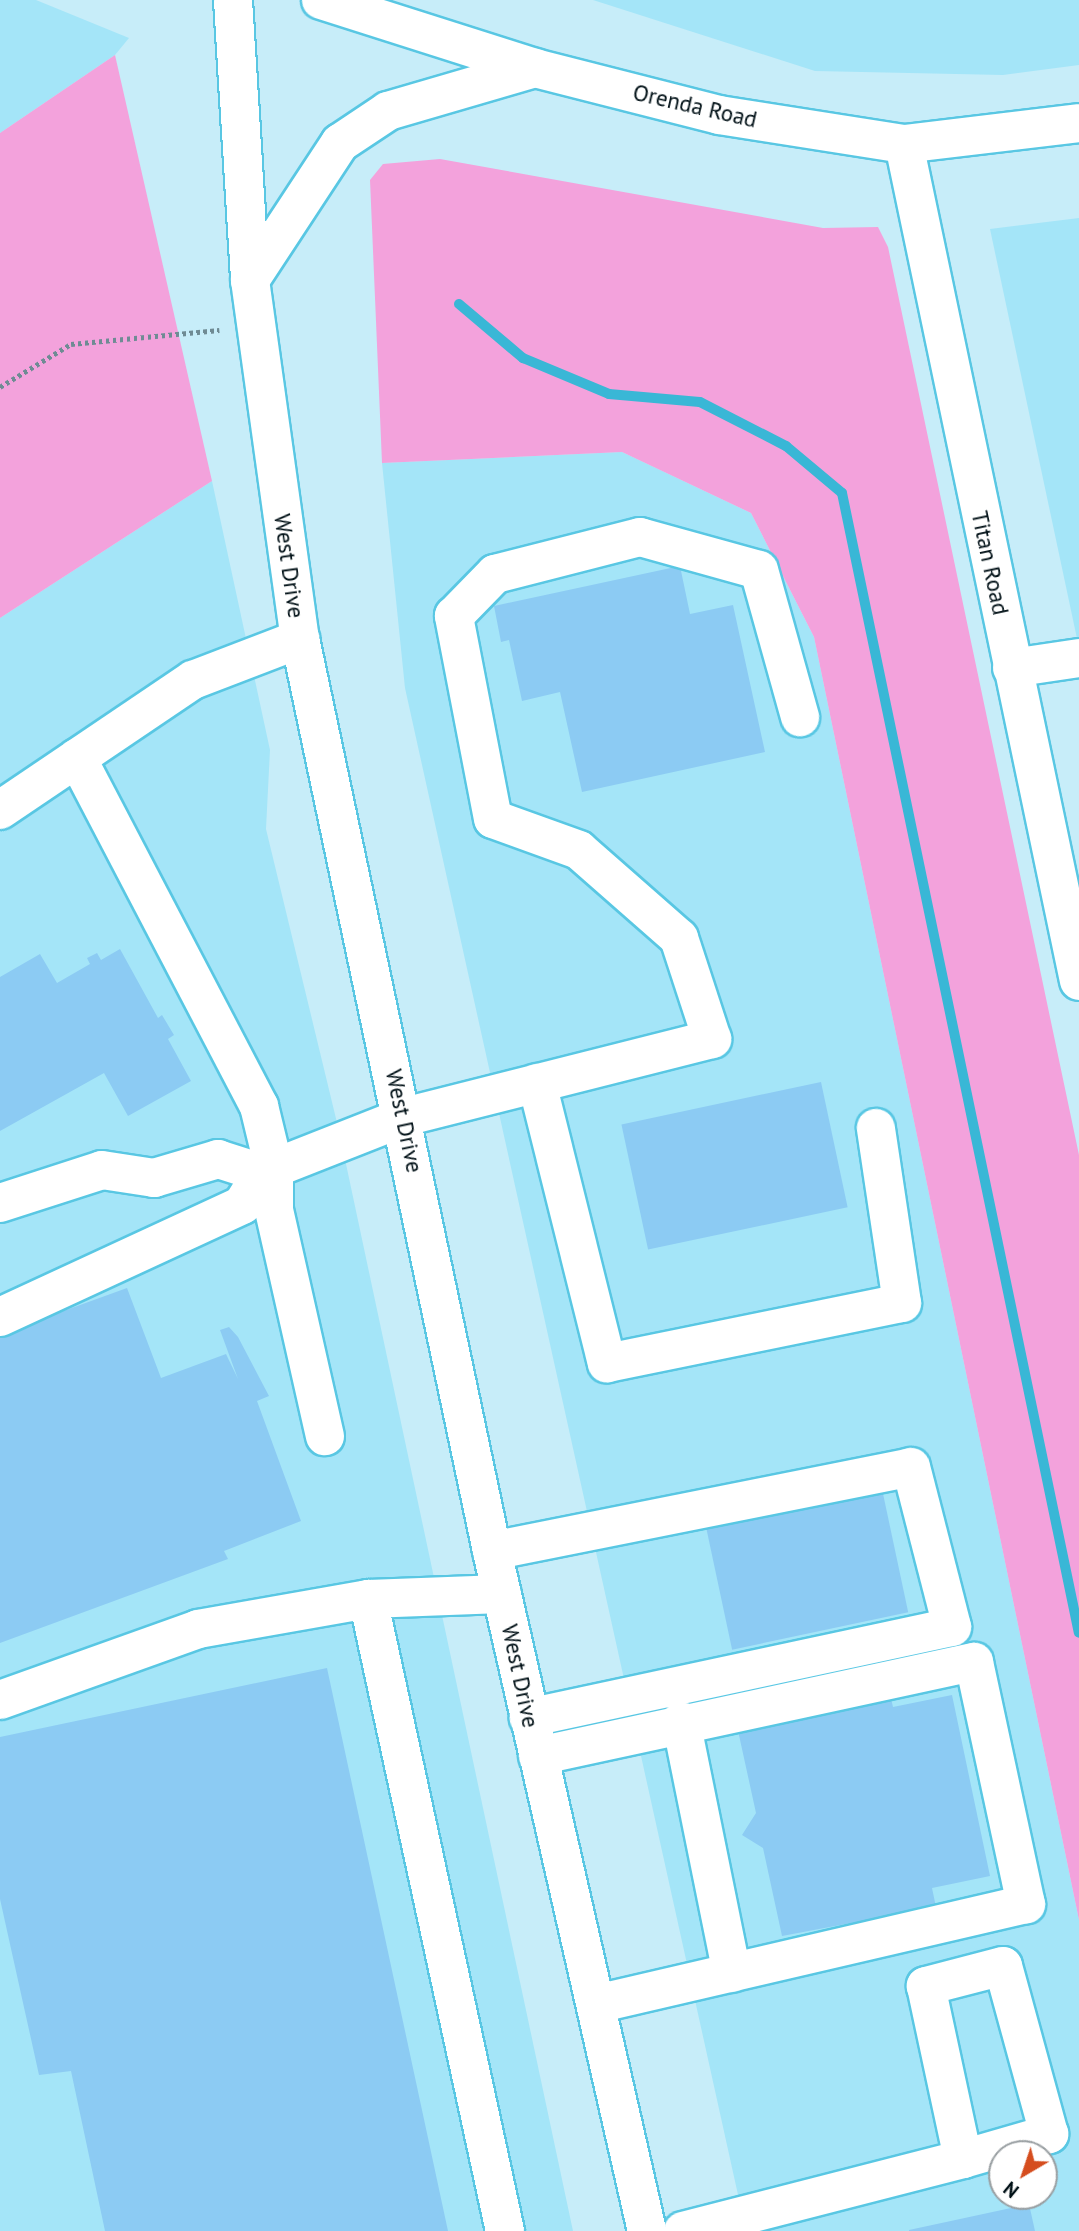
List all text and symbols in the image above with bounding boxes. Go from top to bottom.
street label: Orenda Road [630,78,760,134]
street label: Titan Road [966,509,1014,617]
street label: West Drive [268,512,310,620]
street label: West Drive [380,1067,428,1175]
street label: West Drive [496,1622,544,1730]
north arrow [988,2140,1058,2210]
text: N [999,2177,1023,2203]

